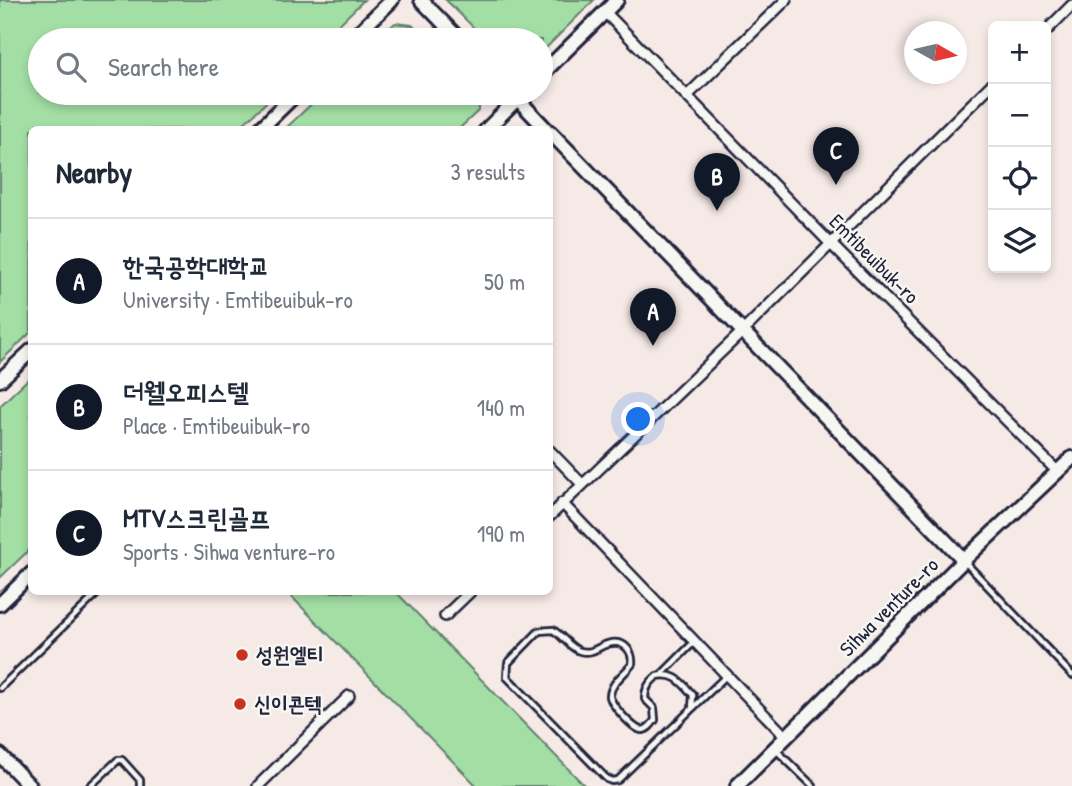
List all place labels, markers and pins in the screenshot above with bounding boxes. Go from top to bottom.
pin: C [813,127,859,185]
pin: B [694,153,740,211]
pin: A [630,288,676,346]
place label: 성원엘티 [256,640,324,669]
marker: 성원엘티 [234,647,250,663]
place label: 신이콘텍 [254,689,322,718]
marker: 신이콘텍 [232,696,248,712]

